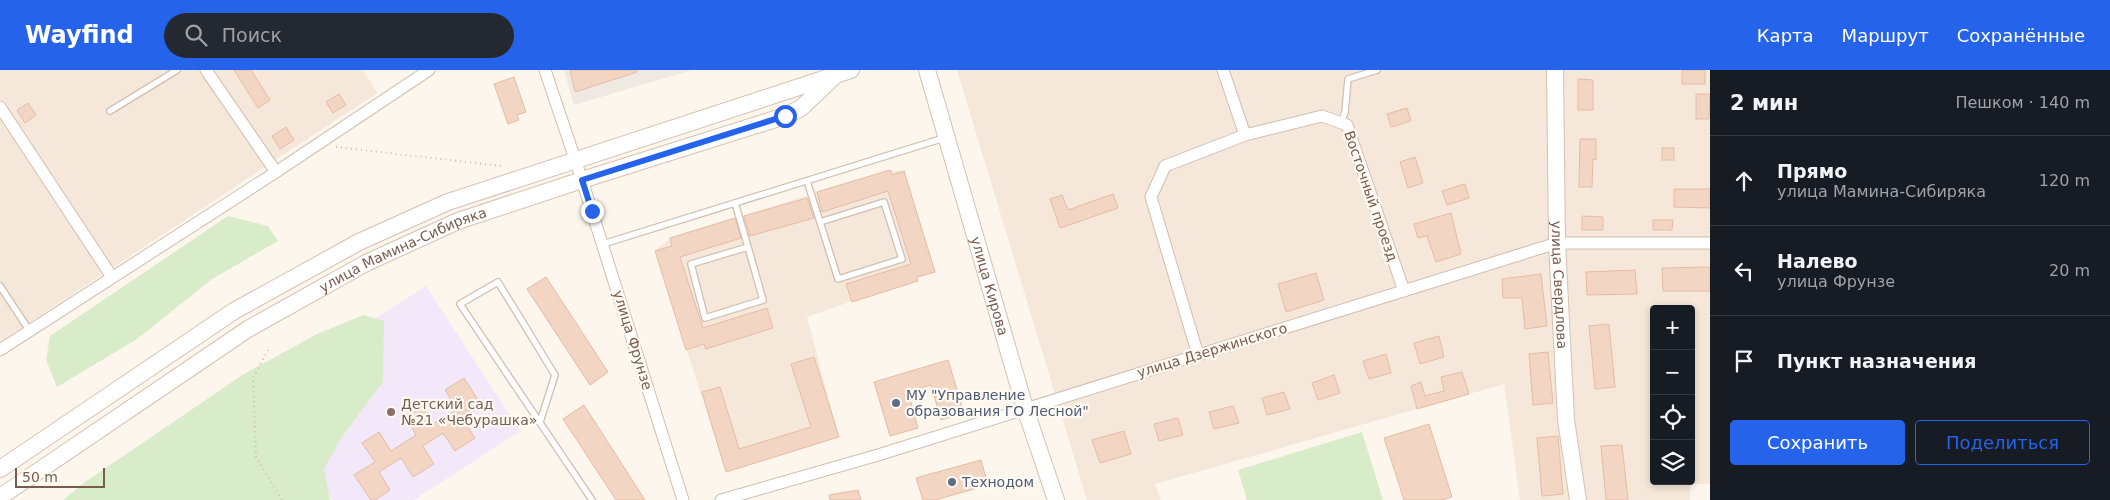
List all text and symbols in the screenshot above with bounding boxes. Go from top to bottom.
search box [164,13,514,58]
text: Wayfind [25,21,134,49]
icon: search [182,21,210,49]
text: Поиск [222,24,282,46]
text: Карта [1757,25,1814,46]
text: Маршрут [1842,25,1929,46]
text: Сохранённые [1957,25,2085,46]
text: 2 мин [1730,91,1798,115]
text: Пешком · 140 m [1955,93,2090,112]
route start [774,105,797,128]
street label: Восточный проезд [1341,129,1401,263]
text: Прямо [1777,160,1847,182]
icon: ahead [1730,167,1758,195]
text: 120 m [2039,171,2090,190]
text: улица Мамина-Сибиряка [1777,182,1986,201]
route end [581,200,604,223]
street label: улица Мамина-Сибиряка [316,204,489,296]
street label: улица Свердлова [1549,221,1570,350]
street label: улица Кирова [968,235,1012,337]
text: Налево [1777,250,1858,272]
icon: left [1730,257,1758,285]
text: 20 m [2049,261,2090,280]
text: улица Фрунзе [1777,272,1895,291]
street label: улица Фрунзе [610,288,656,392]
map controls [1650,305,1695,485]
button: + [1650,305,1695,350]
street label: улица Дзержинского [1135,320,1289,380]
icon: arrive [1730,347,1758,375]
button: − [1650,350,1695,395]
text: Пункт назначения [1777,350,1976,372]
place label: МУ "Управление образования ГО Лесной" [906,387,1089,419]
button: locate [1650,395,1695,440]
place label: Детский сад №21 «Чебурашка» [401,396,537,428]
marker: МУ "Управление образования ГО Лесной" [890,397,902,409]
marker: Детский сад №21 «Чебурашка» [385,406,397,418]
button: Сохранить [1730,420,1905,465]
button: Поделиться [1915,420,2090,465]
button: layers [1650,440,1695,485]
scale bar [15,465,105,488]
text: 50 m [22,469,58,485]
place label: Технодом [961,474,1034,490]
marker: Технодом [946,476,958,488]

